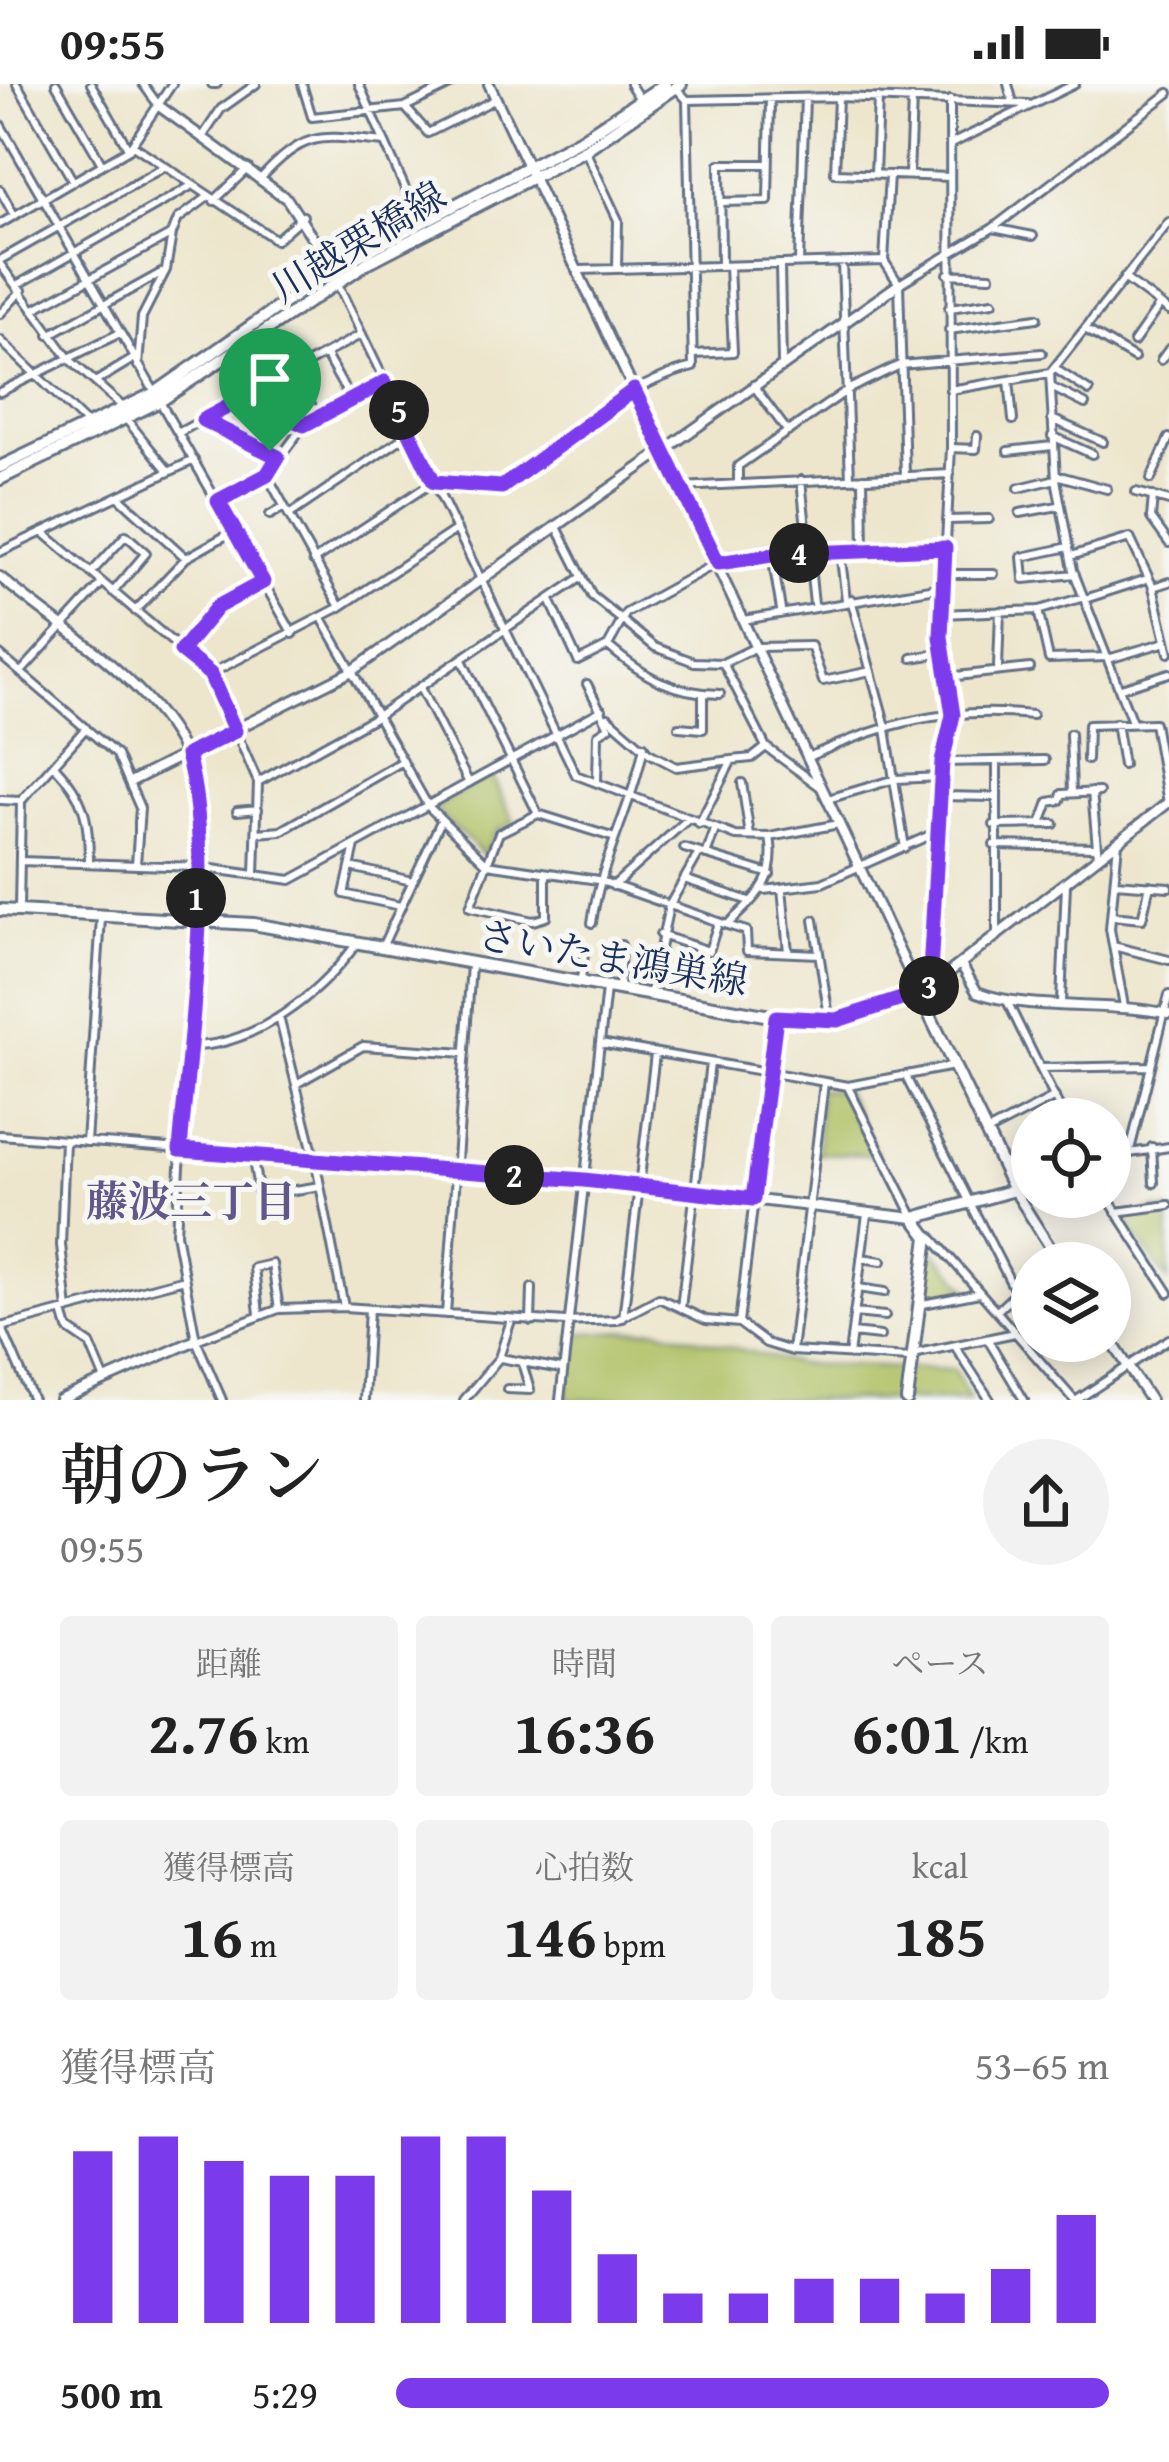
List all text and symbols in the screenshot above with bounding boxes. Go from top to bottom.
text: 09:55 [60,10,166,75]
street label: 川越栗橋線 [260,166,456,316]
pin [219,328,321,451]
icon: arrive [237,346,303,412]
pin: 5 [369,380,429,440]
text: 5 [390,386,408,434]
pin: 4 [769,523,829,583]
text: 4 [790,529,808,577]
pin: 1 [166,868,226,928]
text: 1 [187,874,205,922]
street label: さいたま鴻巣線 [474,905,752,1009]
pin: 3 [899,956,959,1016]
text: 3 [920,962,938,1010]
map controls [1011,1098,1131,1362]
button: locate [1011,1098,1131,1218]
pin: 2 [484,1145,544,1205]
text: 2 [505,1151,523,1199]
district label: 藤波三丁目 [86,1170,296,1231]
button: layers [1011,1242,1131,1362]
text: 朝のラン [60,1425,324,1522]
button: share [983,1439,1109,1565]
text: 09:55 [60,1519,145,1576]
text: 距離 [196,1639,262,1687]
text: 時間 [551,1639,617,1687]
text: ペース [891,1639,989,1687]
text: 2.76 [148,1687,258,1775]
text: 16:36 [514,1687,655,1775]
text: 6:01 [852,1687,962,1775]
text: km [258,1717,309,1765]
text: /km [962,1717,1029,1765]
text: kcal [912,1842,968,1890]
text: 獲得標高 [163,1843,295,1891]
text: 心拍数 [535,1843,634,1891]
text: 185 [894,1890,987,1978]
text: 16 [181,1891,243,1979]
text: 146 [503,1891,597,1979]
text: m [243,1921,277,1969]
text: bpm [597,1921,666,1969]
text: 53–65 m [975,2036,1109,2093]
text: 獲得標高 [60,2038,216,2095]
text: 500 m [60,2365,163,2422]
text: 5:29 [252,2365,318,2422]

